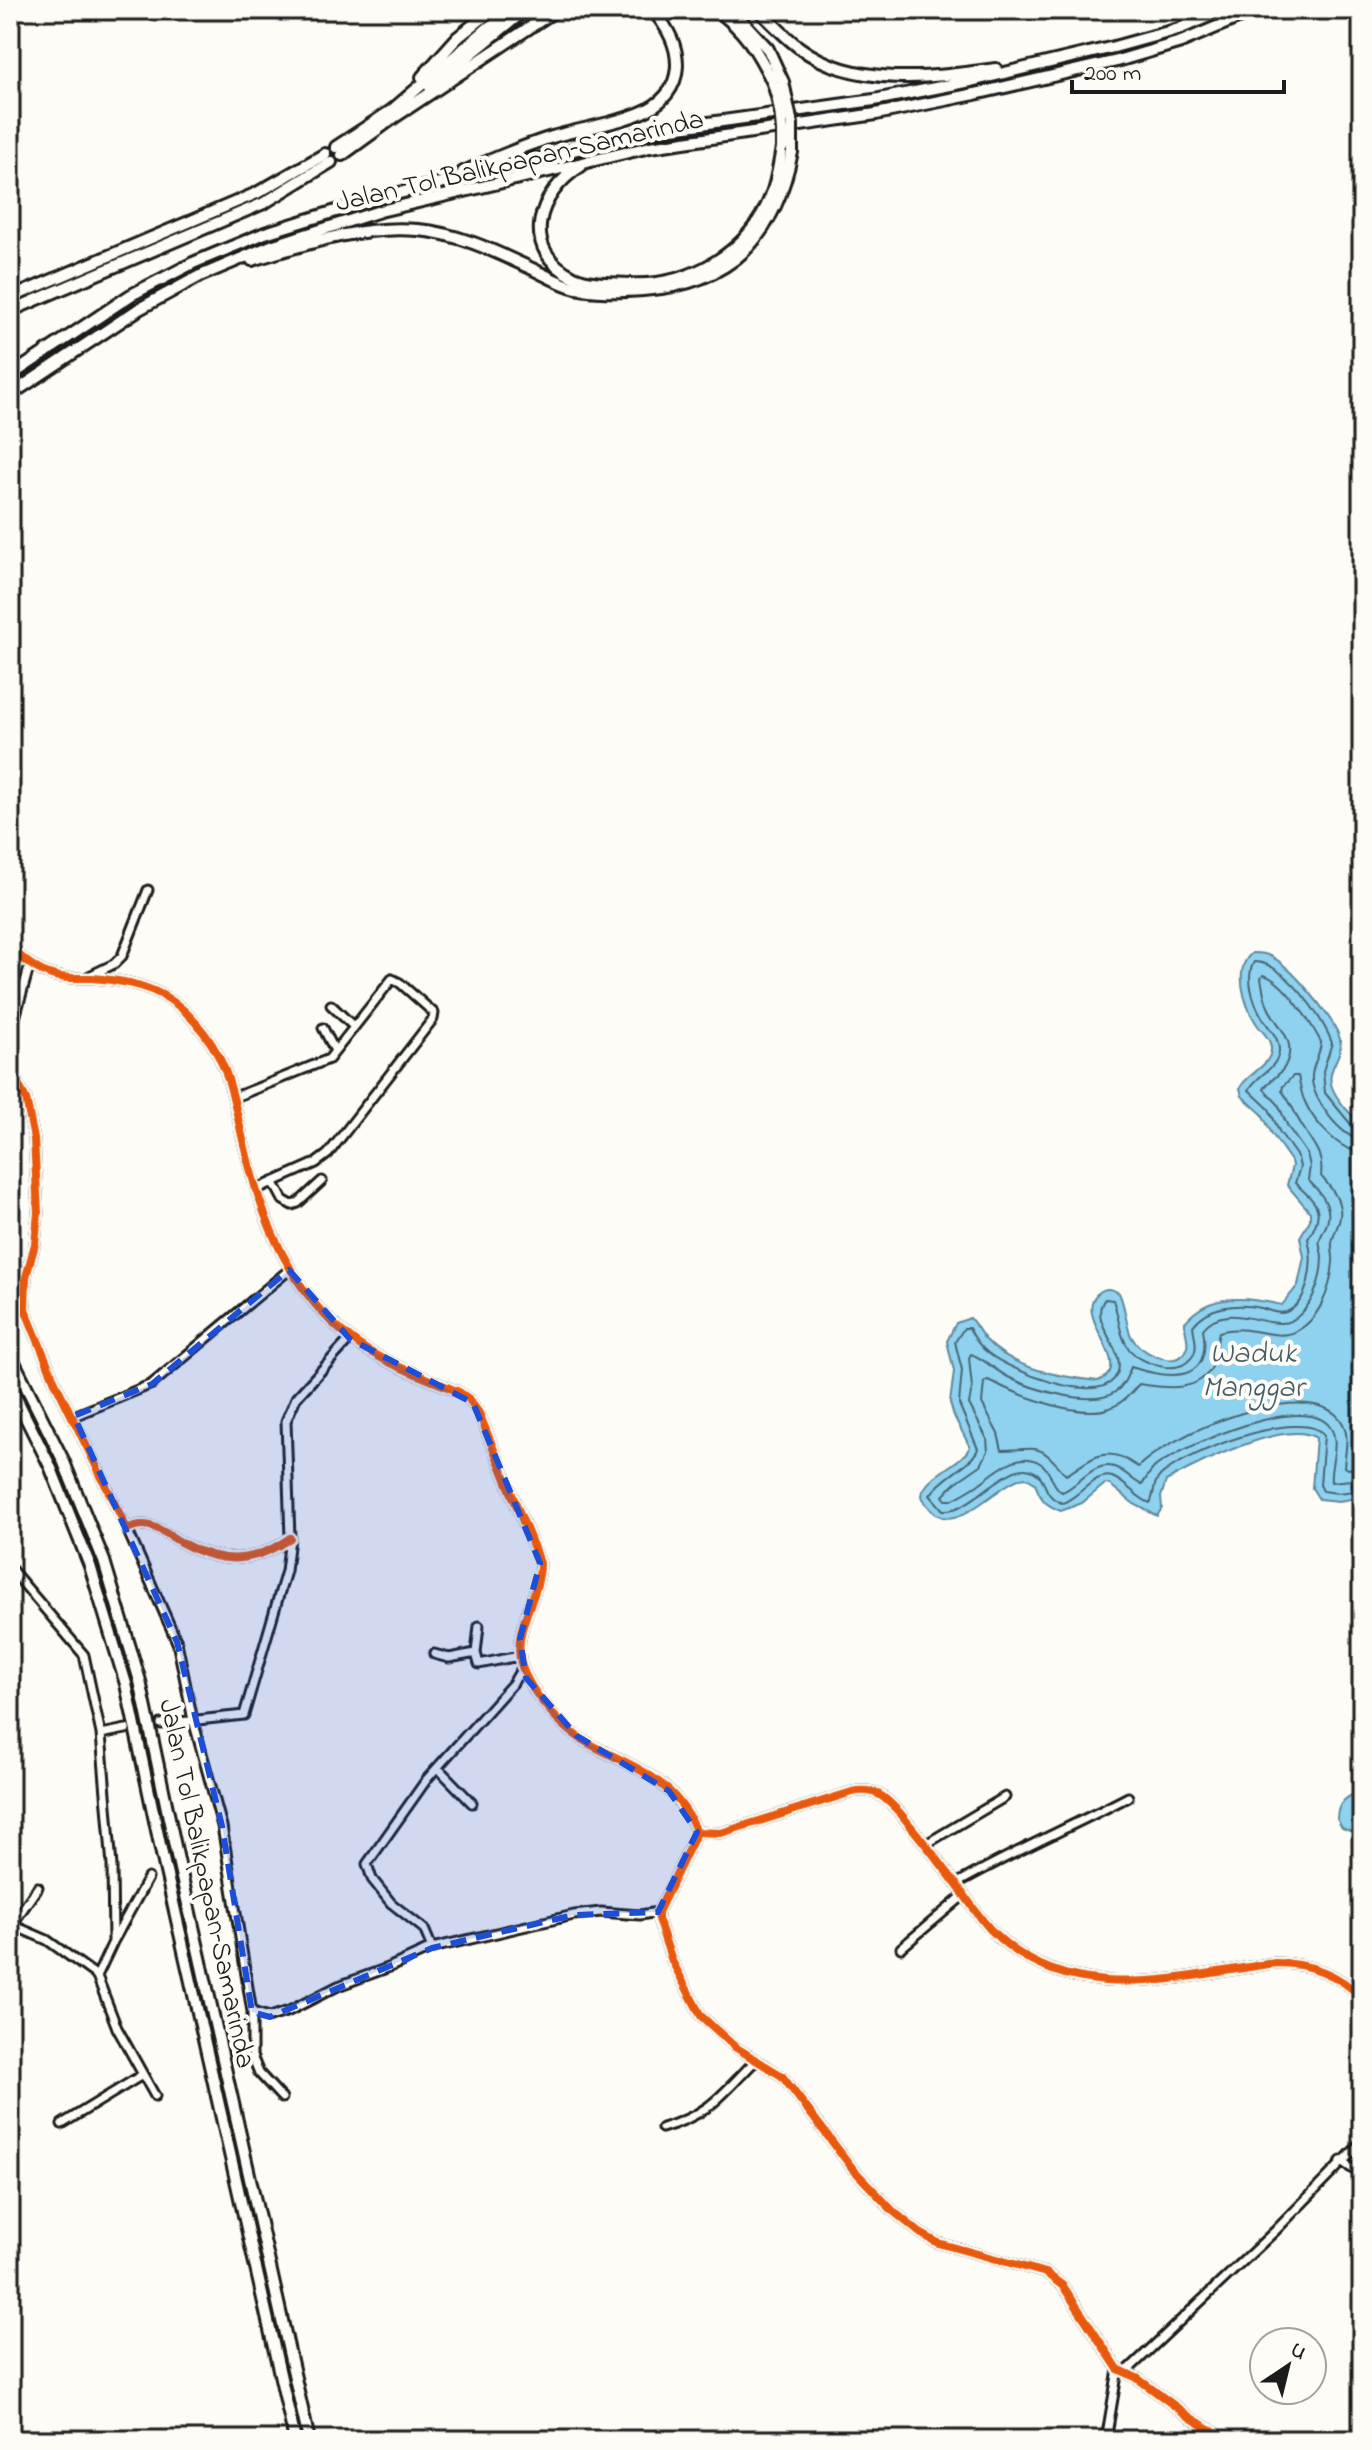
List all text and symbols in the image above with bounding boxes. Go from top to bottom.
scale bar [1072,44,1284,94]
text: 200 m [1084,57,1141,92]
street label: Jalan Tol Balikpapan–Samarinda [332,100,708,225]
water label: Waduk Manggar [1202,1333,1308,1411]
street label: Jalan Tol Balikpapan–Samarinda [146,1695,265,2072]
north arrow [1248,2326,1328,2406]
text: U [1283,2335,1313,2369]

